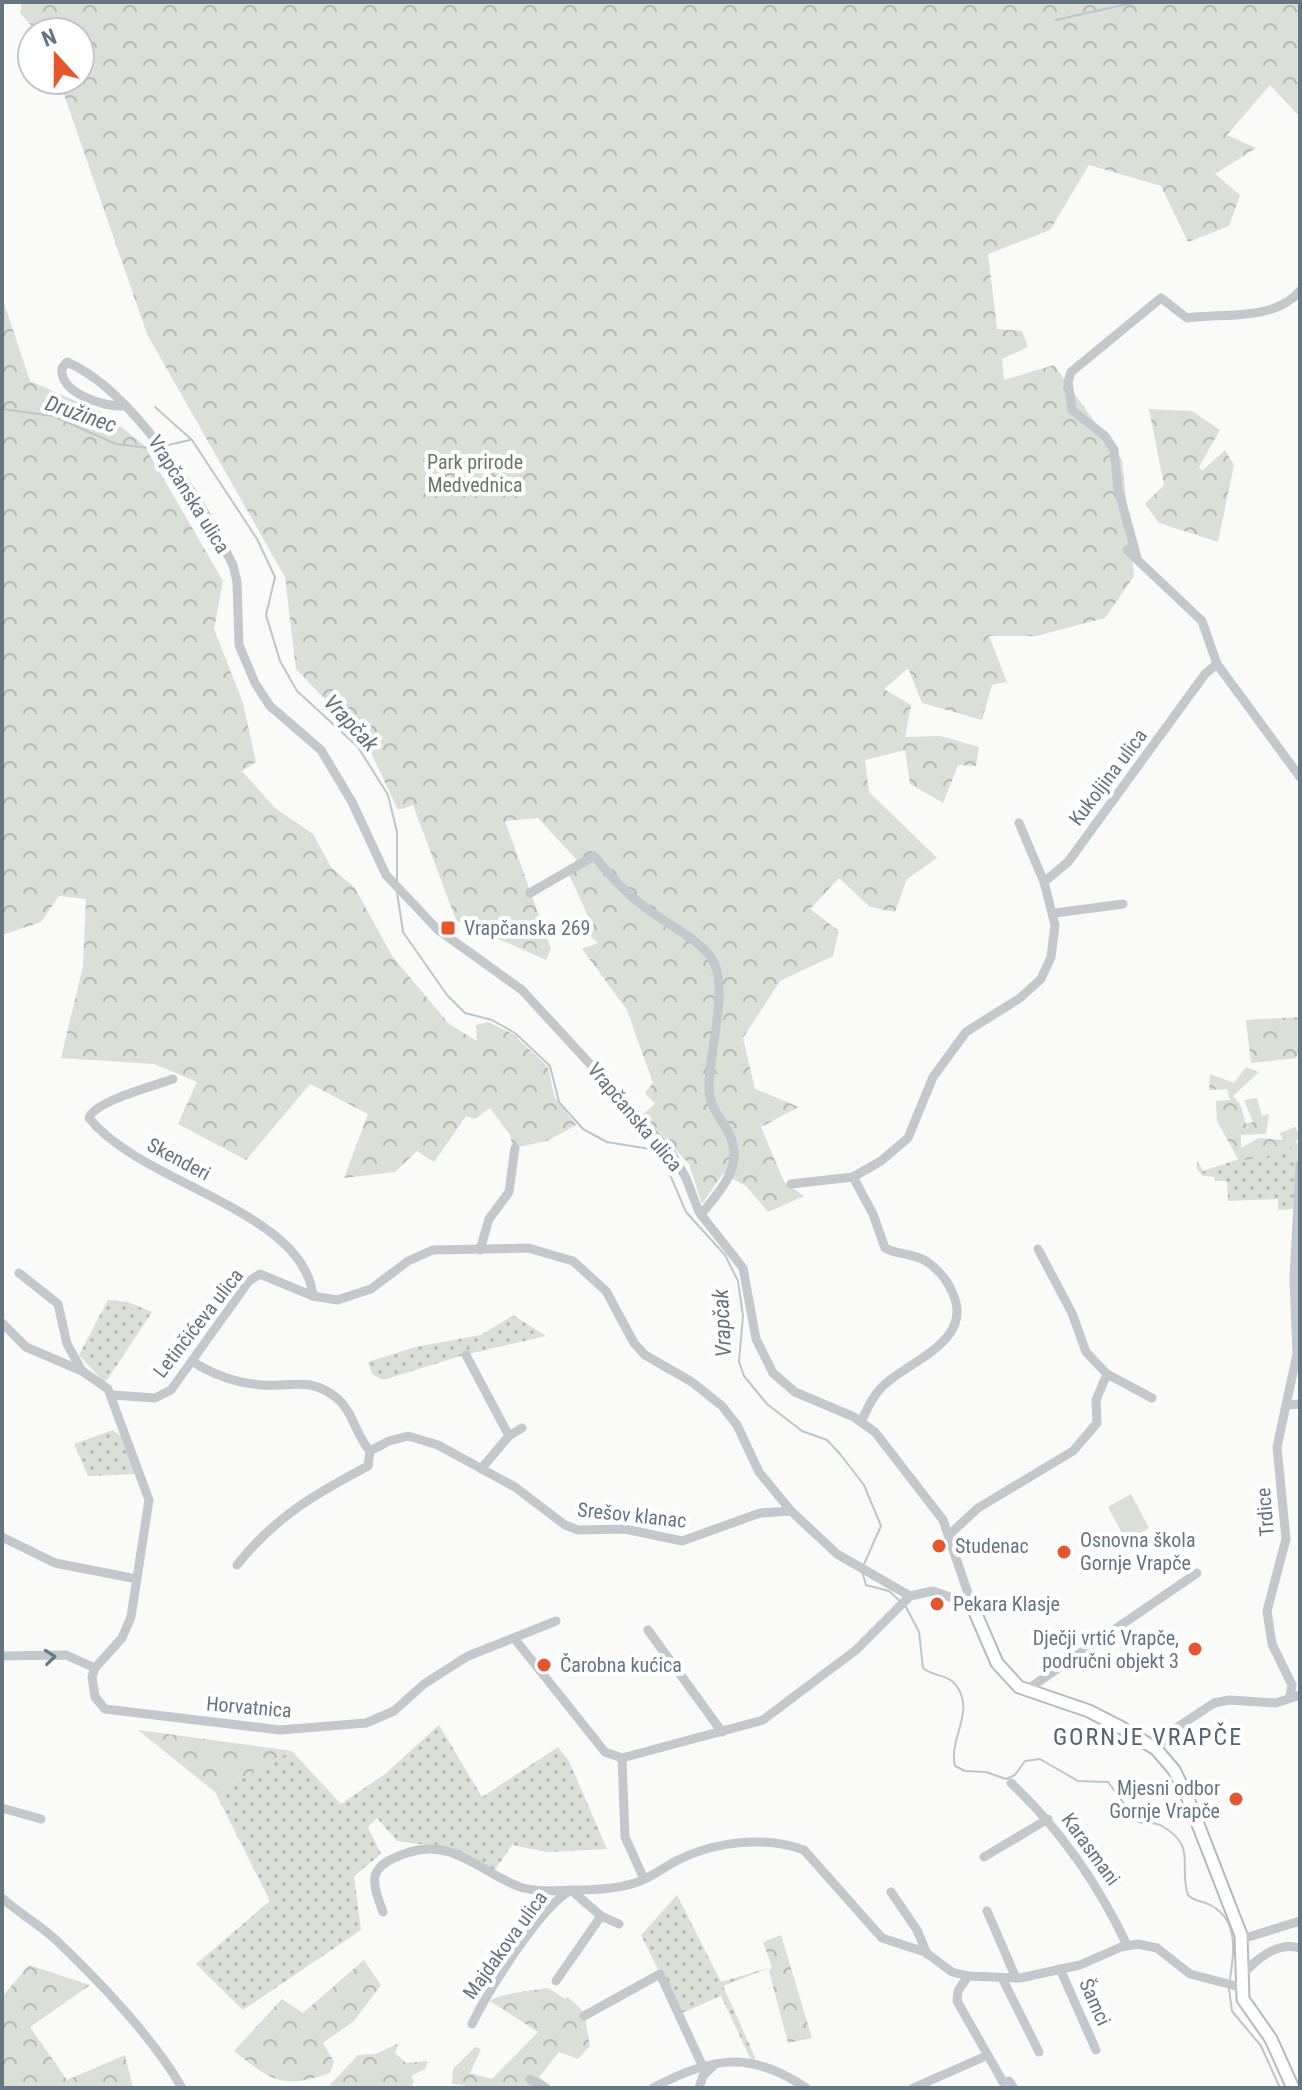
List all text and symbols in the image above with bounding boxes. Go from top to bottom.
north arrow [16,16,96,96]
text: N [38,24,60,52]
water label: Družinec [42,390,120,438]
street label: Vrapčanska ulica [143,431,235,557]
park label: Park prirode Medvednica [427,450,523,497]
water label: Vrapčak [319,690,384,757]
street label: Kukoljina ulica [1064,724,1152,830]
place label: Vrapčanska 269 [464,916,591,940]
marker: Vrapčanska 269 [439,919,457,937]
street label: Vrapčanska ulica [583,1058,687,1176]
street label: Skenderi [143,1132,215,1186]
street label: Letinčićeva ulica [148,1264,248,1382]
water label: Vrapčak [708,1288,736,1358]
street label: Trdice [1251,1487,1279,1537]
street label: Srešov klanac [576,1497,688,1533]
place label: Osnovna škola Gornje Vrapče [1080,1528,1195,1575]
place label: Studenac [955,1534,1029,1558]
marker: Studenac [930,1537,948,1555]
marker: Osnovna škola Gornje Vrapče [1055,1543,1073,1561]
place label: Pekara Klasje [953,1592,1060,1616]
marker: Pekara Klasje [928,1595,946,1613]
place label: Dječji vrtić Vrapče, područni objekt 3 [1033,1626,1179,1673]
marker: Dječji vrtić Vrapče, područni objekt 3 [1186,1640,1204,1658]
one-way arrow [44,1648,57,1665]
place label: Čarobna kućica [560,1653,682,1677]
marker: Čarobna kućica [535,1656,553,1674]
street label: Horvatnica [205,1691,293,1723]
district label: GORNJE VRAPČE [1053,1722,1243,1751]
place label: Mjesni odbor Gornje Vrapče [1109,1776,1220,1823]
marker: Mjesni odbor Gornje Vrapče [1227,1790,1245,1808]
street label: Karasmani [1057,1808,1125,1890]
street label: Majdakova ulica [458,1886,552,2004]
street label: Šamci [1074,1975,1116,2029]

